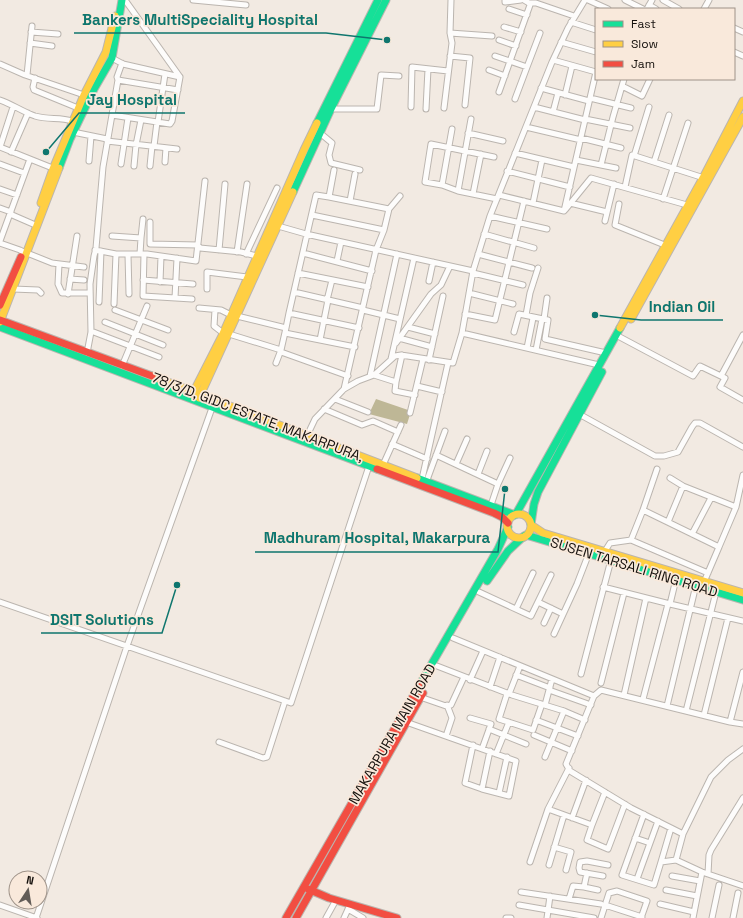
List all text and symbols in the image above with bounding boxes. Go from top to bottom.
callout: Bankers MultiSpeciality Hospital [74,6,326,33]
legend [595,8,735,80]
text: Bankers MultiSpeciality Hospital [82,10,318,29]
text: Fast [631,16,656,32]
text: Slow [631,36,658,52]
text: Jam [631,56,655,72]
callout: Jay Hospital [79,86,185,113]
text: Jay Hospital [87,90,177,109]
callout: Indian Oil [641,293,723,320]
text: Indian Oil [649,297,715,316]
street label: 78/3/D, GIDC ESTATE, MAKARPURA, [150,368,366,466]
callout: Madhuram Hospital, Makarpura [255,525,498,552]
text: Madhuram Hospital, Makarpura [264,528,491,547]
street label: SUSEN TARSALI RING ROAD [548,533,720,601]
callout: DSIT Solutions [41,606,162,633]
text: DSIT Solutions [50,610,154,629]
street label: MAKARPURA MAIN ROAD [344,661,440,807]
north arrow [8,870,48,910]
text: N [25,873,35,888]

